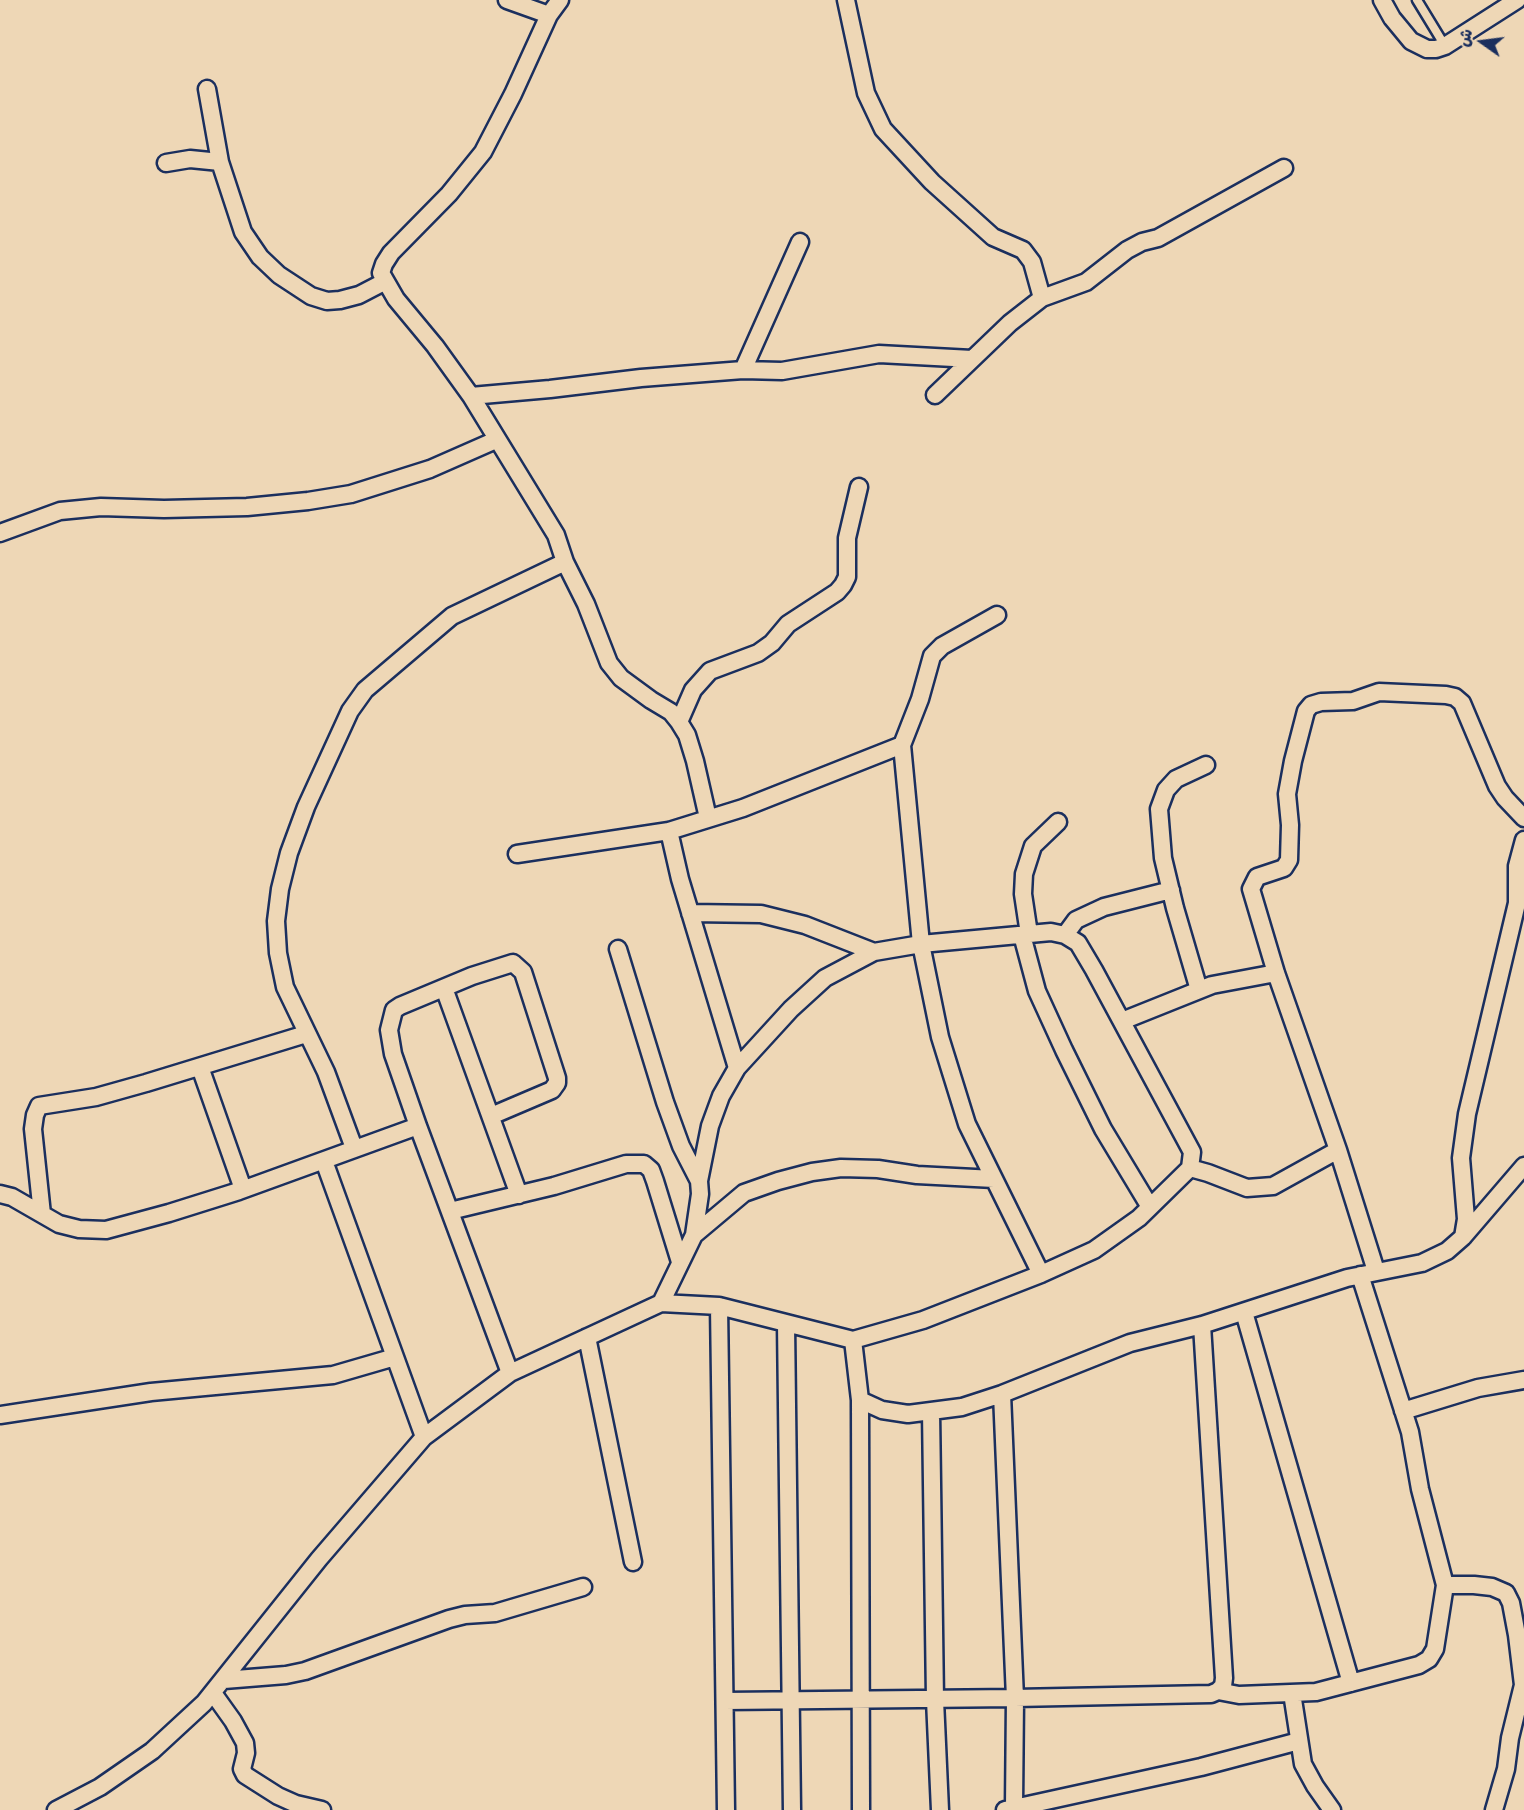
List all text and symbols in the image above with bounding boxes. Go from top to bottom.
north arrow [1452,12,1512,72]
text: ش [1452,26,1477,49]

